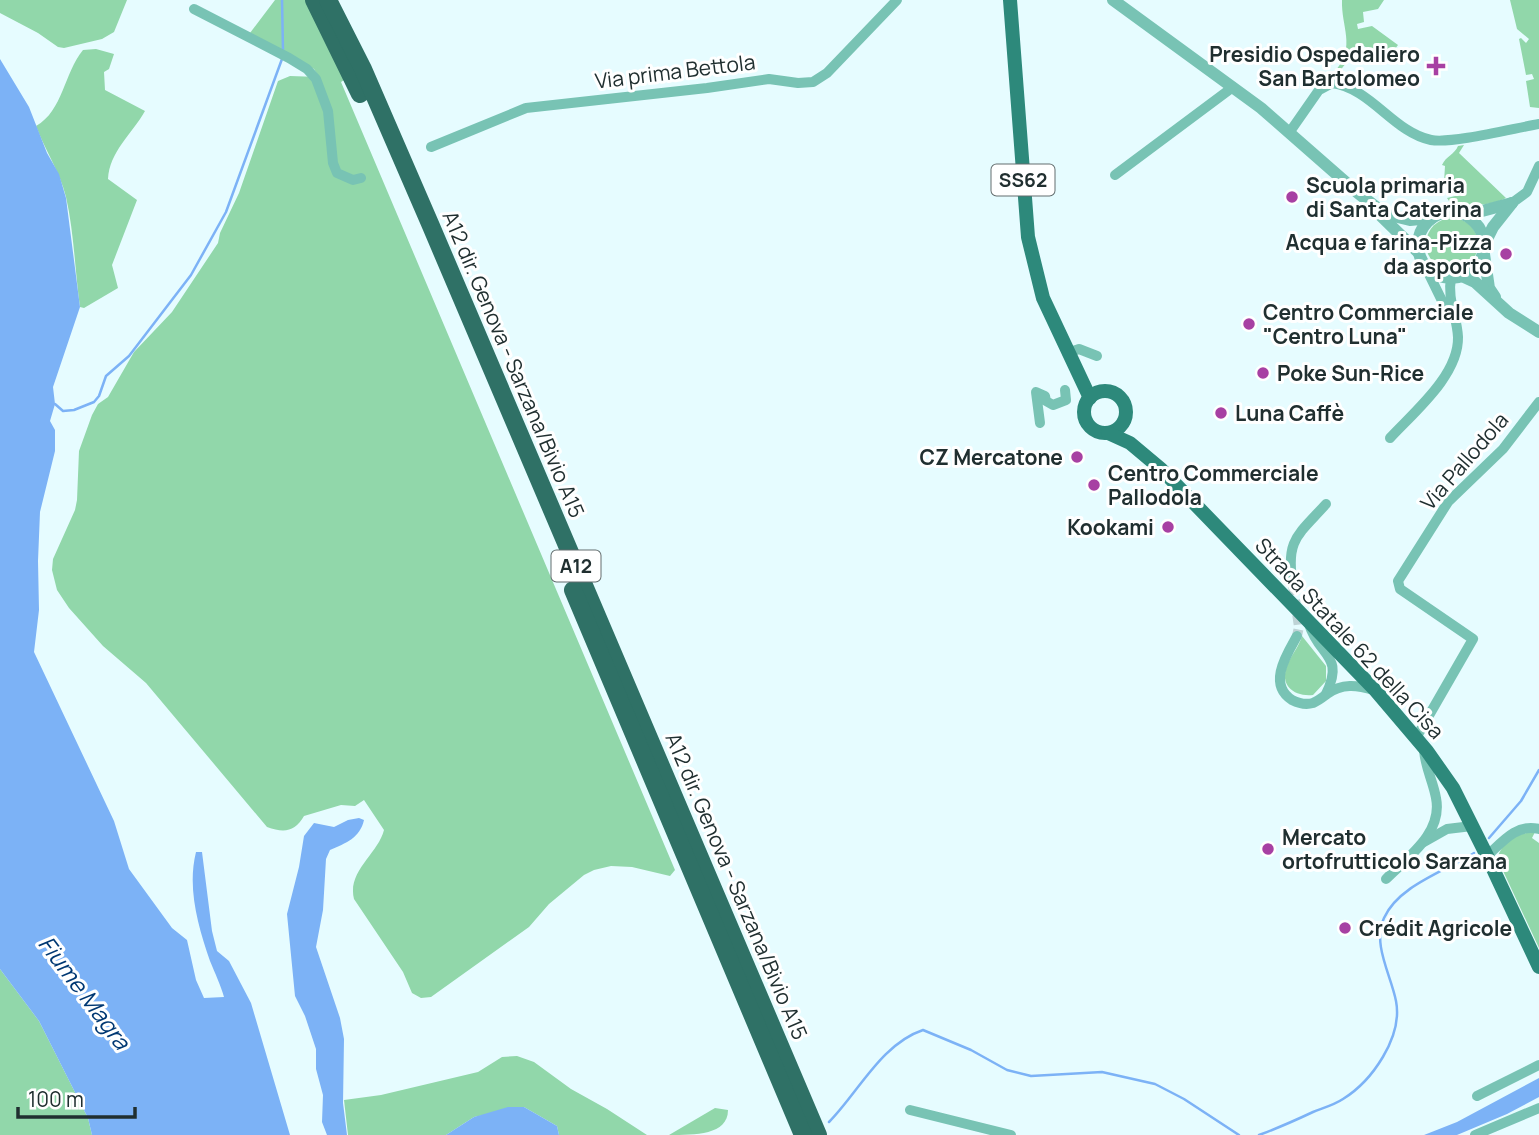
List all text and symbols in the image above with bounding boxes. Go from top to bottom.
place label: Presidio Ospedaliero San Bartolomeo [1209,40,1420,92]
street label: Via prima Bettola [593,47,757,95]
marker: Presidio Ospedaliero San Bartolomeo [1426,56,1446,76]
road number: SS62 [992,164,1054,196]
place label: Scuola primaria di Santa Caterina [1306,171,1482,223]
marker: Scuola primaria di Santa Caterina [1284,189,1300,205]
street label: A12 dir. Genova - Sarzana/Bivio A15 [436,206,592,522]
place label: Acqua e farina-Pizza da asporto [1285,228,1492,280]
marker: Acqua e farina-Pizza da asporto [1498,246,1514,262]
place label: Centro Commerciale "Centro Luna" [1263,298,1474,350]
marker: Centro Commerciale "Centro Luna" [1241,316,1257,332]
place label: Poke Sun-Rice [1277,359,1424,387]
marker: Poke Sun-Rice [1255,365,1271,381]
place label: Luna Caffè [1235,399,1344,427]
marker: Luna Caffè [1213,405,1229,421]
street label: Via Pallodola [1414,406,1514,516]
place label: CZ Mercatone [919,443,1063,471]
marker: CZ Mercatone [1069,449,1085,465]
place label: Centro Commerciale Pallodola [1108,459,1319,511]
marker: Centro Commerciale Pallodola [1086,477,1102,493]
place label: Kookami [1067,513,1154,541]
marker: Kookami [1160,519,1176,535]
street label: Strada Statale 62 della Cisa [1249,531,1451,745]
road number: A12 [552,551,600,582]
street label: A12 dir. Genova - Sarzana/Bivio A15 [659,728,815,1044]
place label: Mercato ortofrutticolo Sarzana [1282,823,1507,875]
marker: Mercato ortofrutticolo Sarzana [1260,841,1276,857]
place label: Crédit Agricole [1359,914,1512,942]
marker: Crédit Agricole [1337,920,1353,936]
water label: Fiume Magra [32,929,139,1056]
scale bar [18,1076,135,1120]
text: 100 m [28,1085,84,1113]

